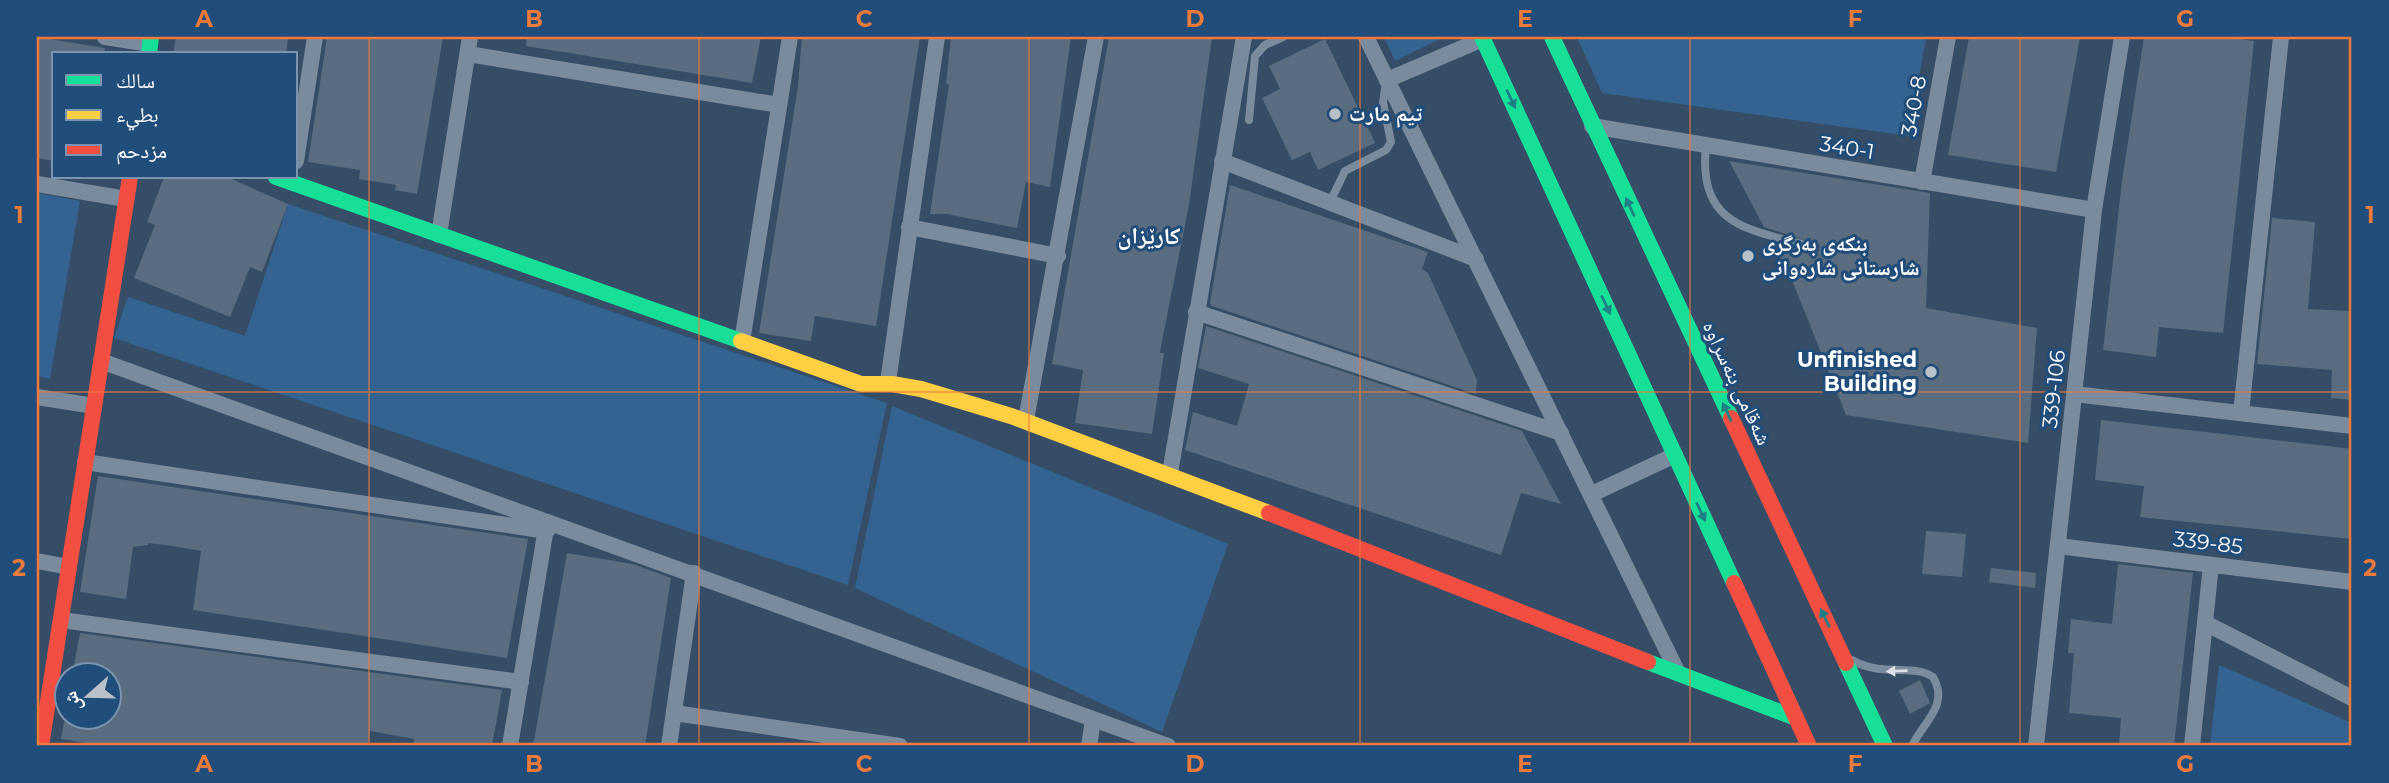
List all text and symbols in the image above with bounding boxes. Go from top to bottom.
text: A [194,5,213,33]
text: B [525,5,543,33]
text: C [856,5,873,33]
text: D [1186,5,1205,33]
text: E [1517,5,1533,33]
text: F [1848,5,1863,33]
text: G [2176,5,2194,33]
legend [52,52,298,178]
text: سالك [116,68,155,93]
street label: 340-8 [1896,74,1931,138]
one-way arrow [1505,89,1517,109]
place label: تيم مارت [1349,101,1423,128]
text: بطيء [116,102,159,131]
marker: تيم مارت [1327,106,1343,122]
street label: 340-1 [1818,131,1876,164]
text: مزدحم [116,138,167,165]
one-way arrow [1624,197,1636,217]
text: 1 [14,201,24,229]
text: 1 [2365,201,2375,229]
district label: کارێزان [1118,222,1180,250]
place label: بنكەی بەرگری شارستانی شارەوانی [1762,231,1919,281]
marker: بنكەی بەرگری شارستانی شارەوانی [1740,248,1756,264]
one-way arrow [1600,295,1612,315]
street label: شەقامی بنەسراوە [1697,317,1777,449]
place label: Unfinished Building [1797,347,1917,396]
street label: 339-106 [2037,348,2070,429]
marker: Unfinished Building [1923,364,1939,380]
one-way arrow [1722,402,1733,422]
one-way arrow [1695,502,1707,522]
street label: 339-85 [2172,526,2244,559]
text: 2 [12,554,26,582]
text: 2 [2363,554,2377,582]
one-way arrow [1820,608,1831,628]
north arrow [52,660,122,730]
one-way arrow [1886,666,1908,677]
text: ش [58,688,87,715]
text: A [194,750,213,778]
text: B [525,750,543,778]
text: C [856,750,873,778]
text: D [1186,750,1205,778]
text: E [1517,750,1533,778]
text: F [1848,750,1863,778]
text: G [2176,750,2194,778]

